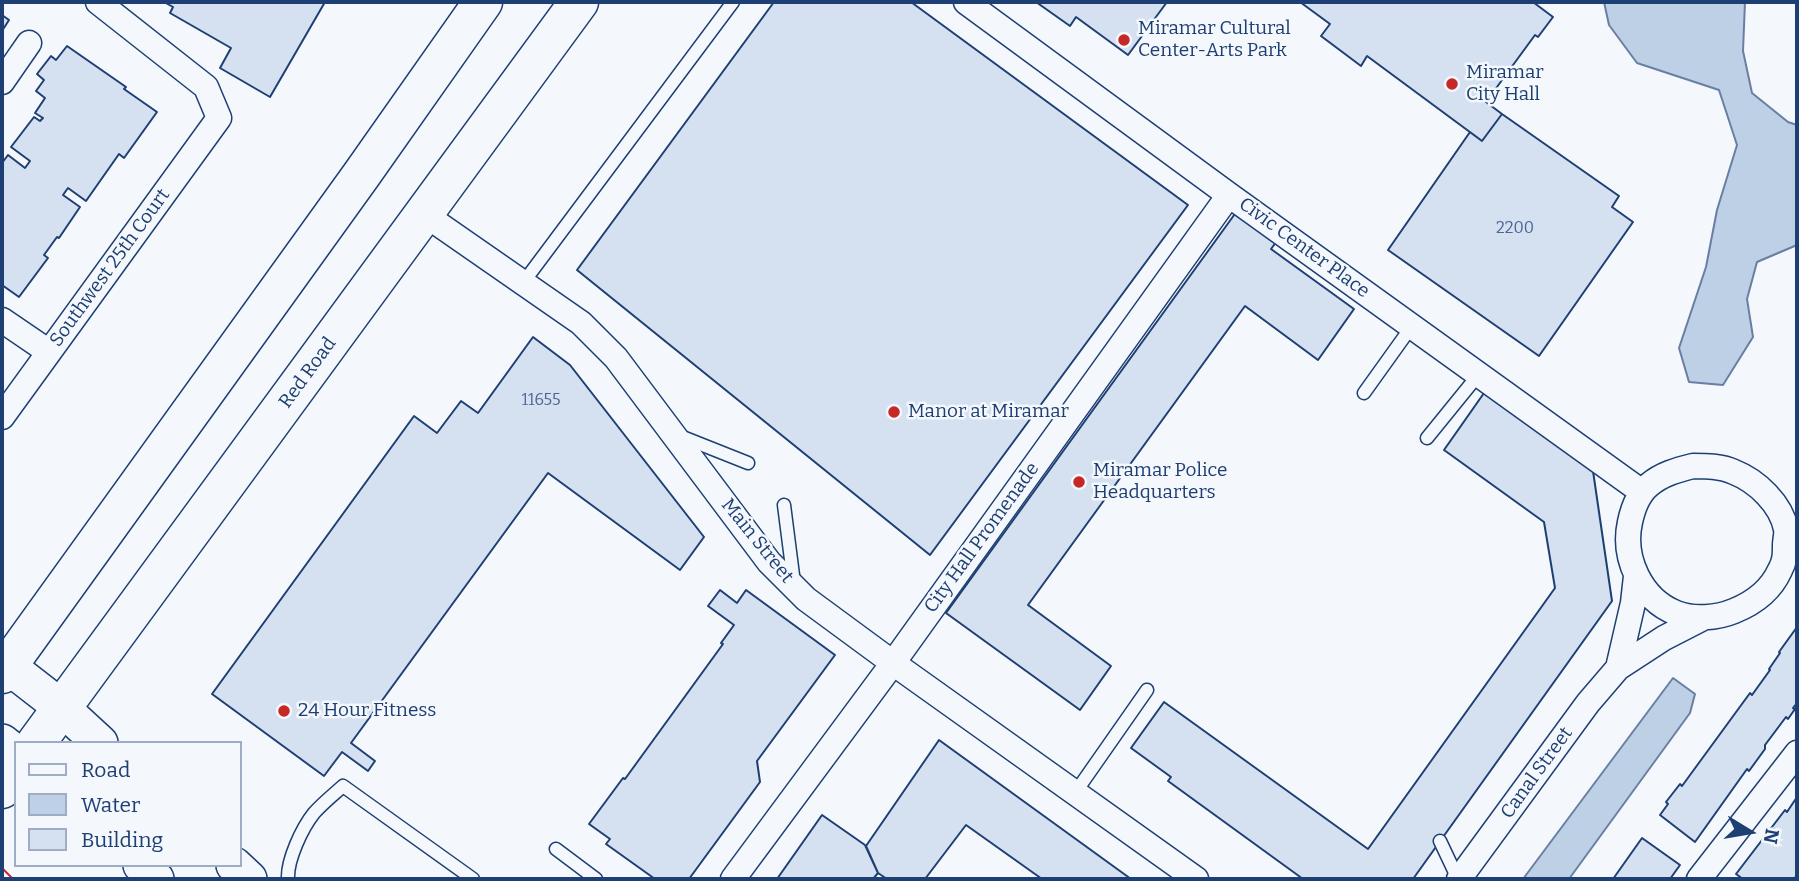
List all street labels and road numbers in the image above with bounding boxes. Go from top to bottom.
street label: Southwest 25th Court [45,185,175,351]
street label: Civic Center Place [1234,193,1374,303]
street label: Red Road [275,333,341,413]
street label: City Hall Promenade [920,458,1044,618]
street label: Main Street [716,494,798,588]
street label: Canal Street [1496,723,1578,823]

